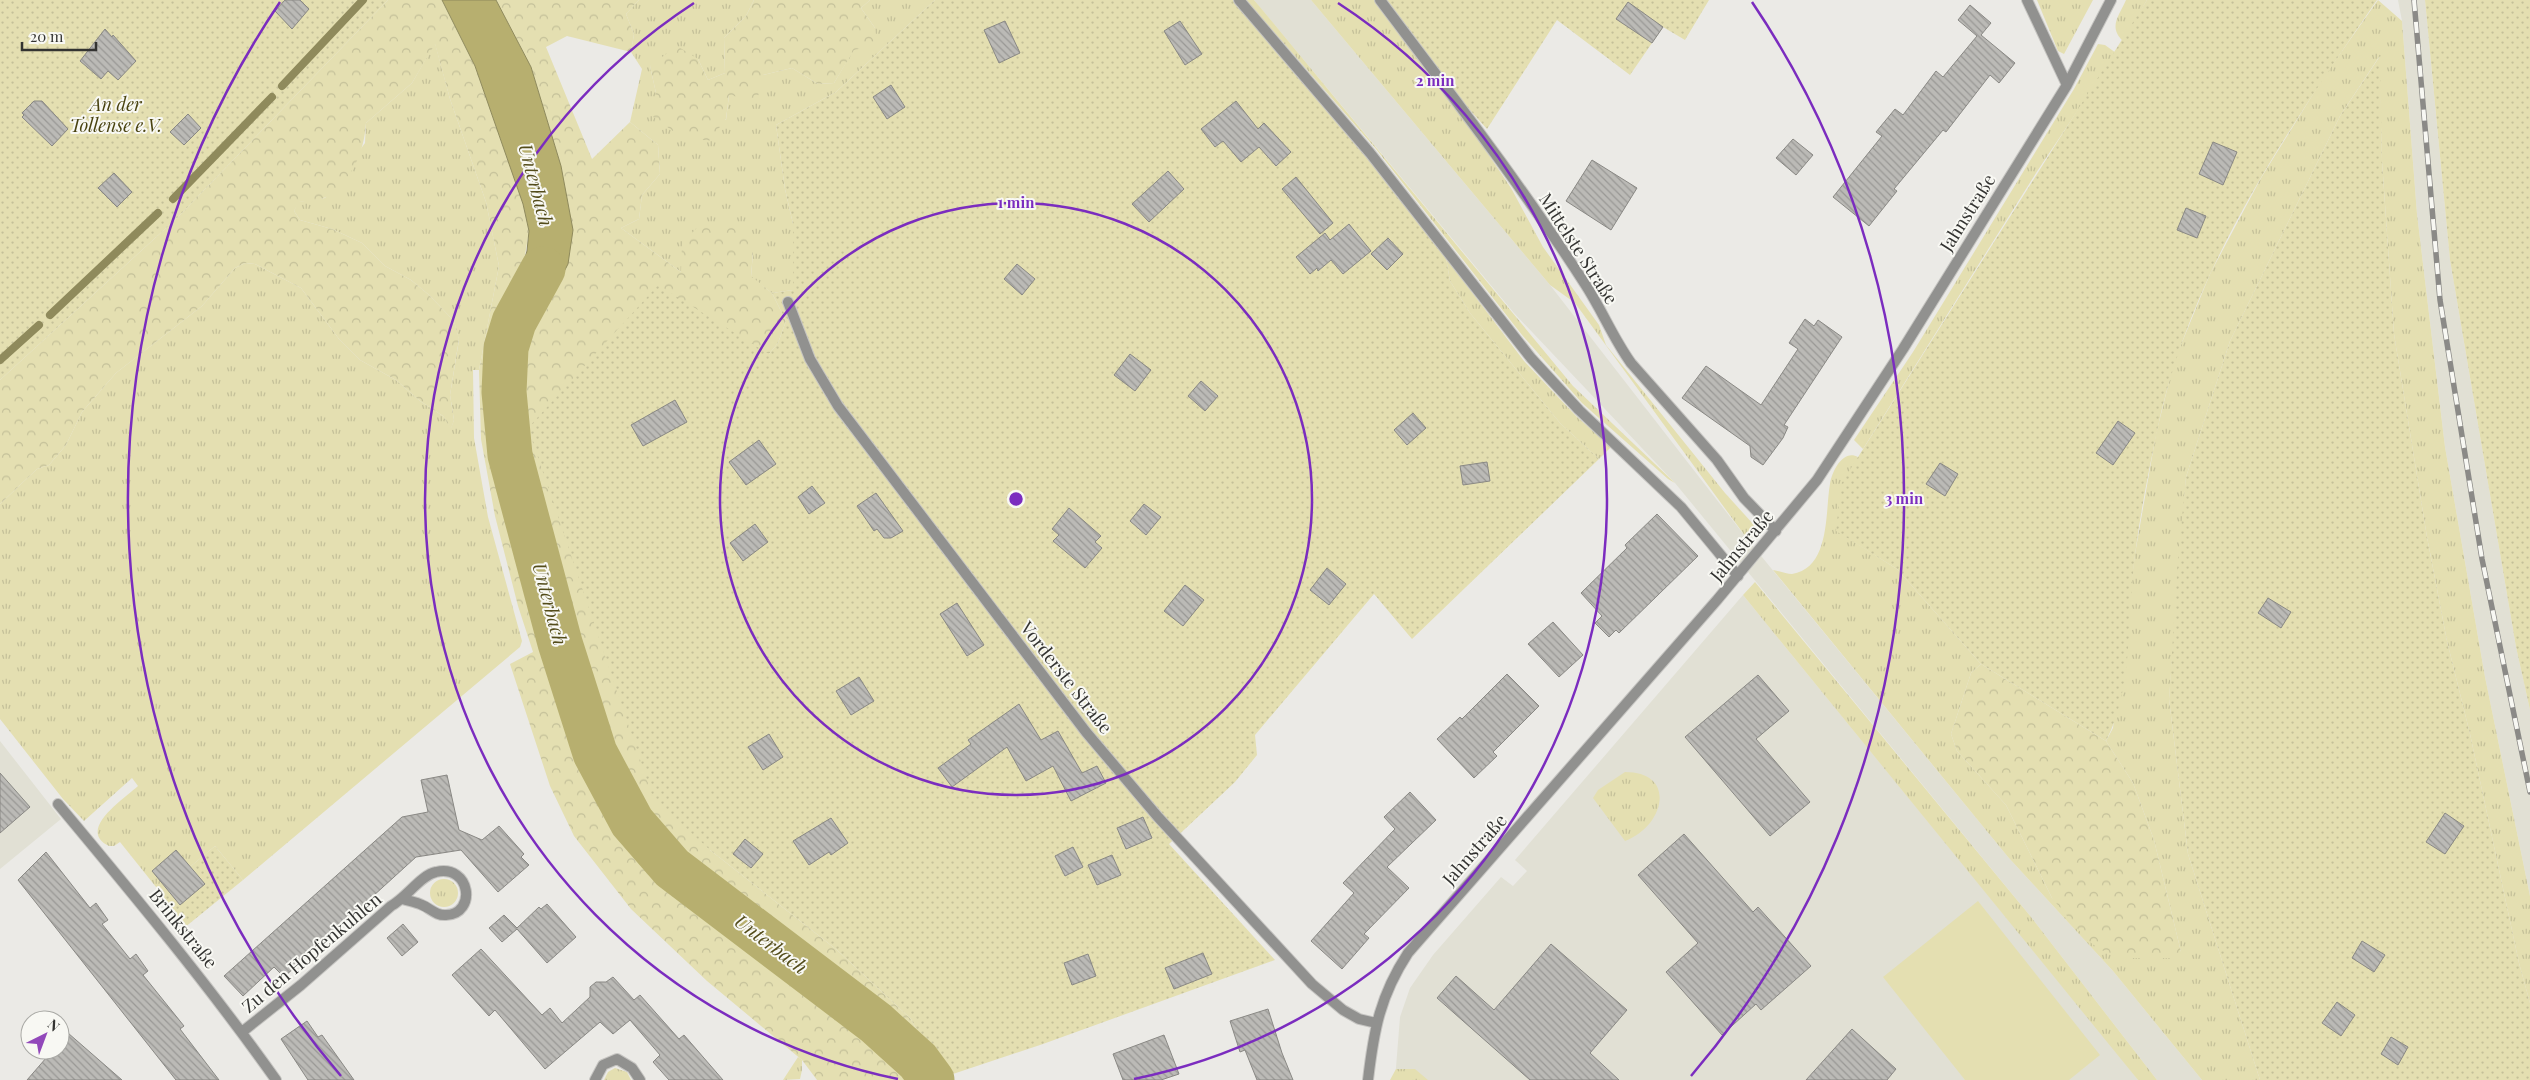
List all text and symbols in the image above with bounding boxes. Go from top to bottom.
scale bar [22,20,96,52]
text: 20 m [30,26,64,46]
text: 2 min [1416,70,1455,90]
park label: An der Tollense e.V. [70,92,162,137]
water label: Unterbach [513,141,560,229]
street label: Jahnstraße [1933,169,2000,256]
street label: Mittelste Straße [1534,188,1624,309]
text: 1 min [998,192,1035,212]
text: 3 min [1885,488,1924,508]
centre of rings [1007,490,1025,508]
street label: Jahnstraße [1704,504,1778,587]
water label: Unterbach [527,560,574,648]
street label: Vorderste Straße [1015,616,1118,738]
street label: Jahnstraße [1436,809,1512,891]
street label: Brinkstraße [144,883,223,973]
street label: Zu den Hopfenkuhlen [237,887,386,1018]
water label: Unterbach [730,907,813,979]
north arrow [20,1010,70,1060]
text: N [44,1015,64,1035]

